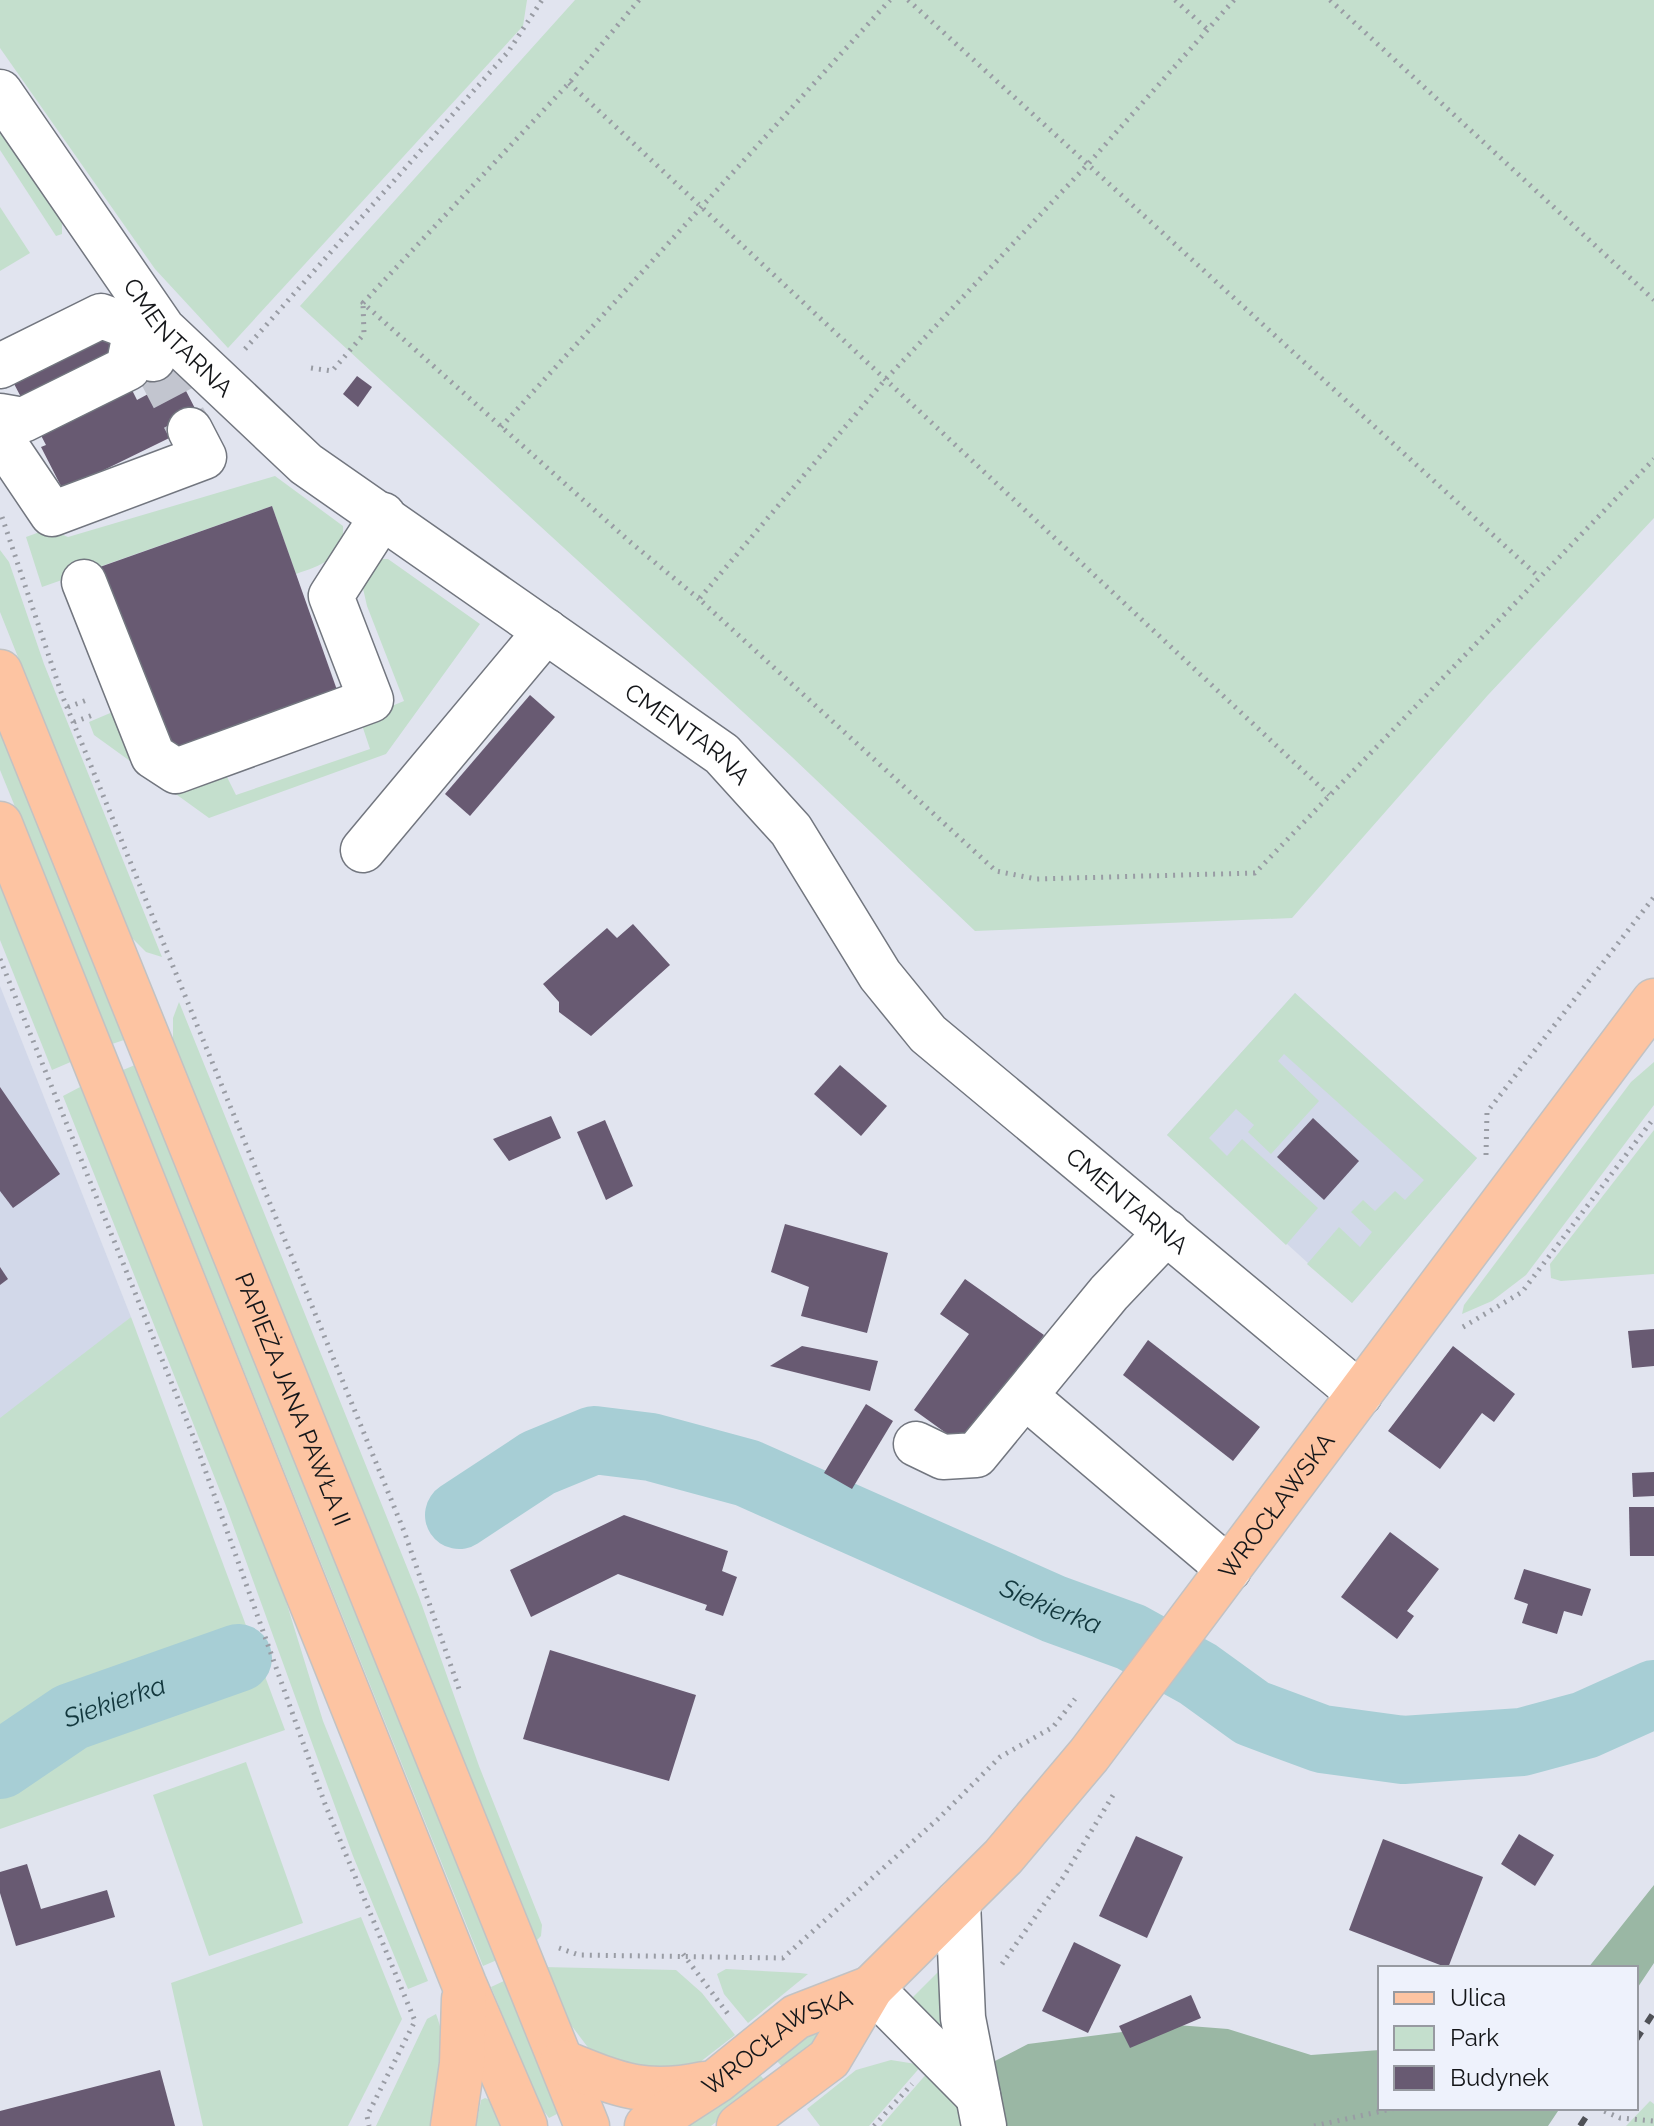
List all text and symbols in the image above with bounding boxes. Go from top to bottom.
street label: CMENTARNA [118,272,240,402]
street label: CMENTARNA [620,677,757,790]
street label: CMENTARNA [1060,1141,1195,1260]
street label: PAPIEŻA JANA PAWŁA II [229,1268,358,1530]
street label: WROCŁAWSKA [1212,1427,1340,1584]
water label: Siekierka [995,1572,1106,1640]
water label: Siekierka [59,1670,170,1734]
legend [1378,1966,1638,2110]
street label: WROCŁAWSKA [697,1982,856,2101]
text: Ulica [1450,1983,1506,2012]
text: Park [1450,2023,1499,2052]
text: Budynek [1450,2063,1549,2092]

